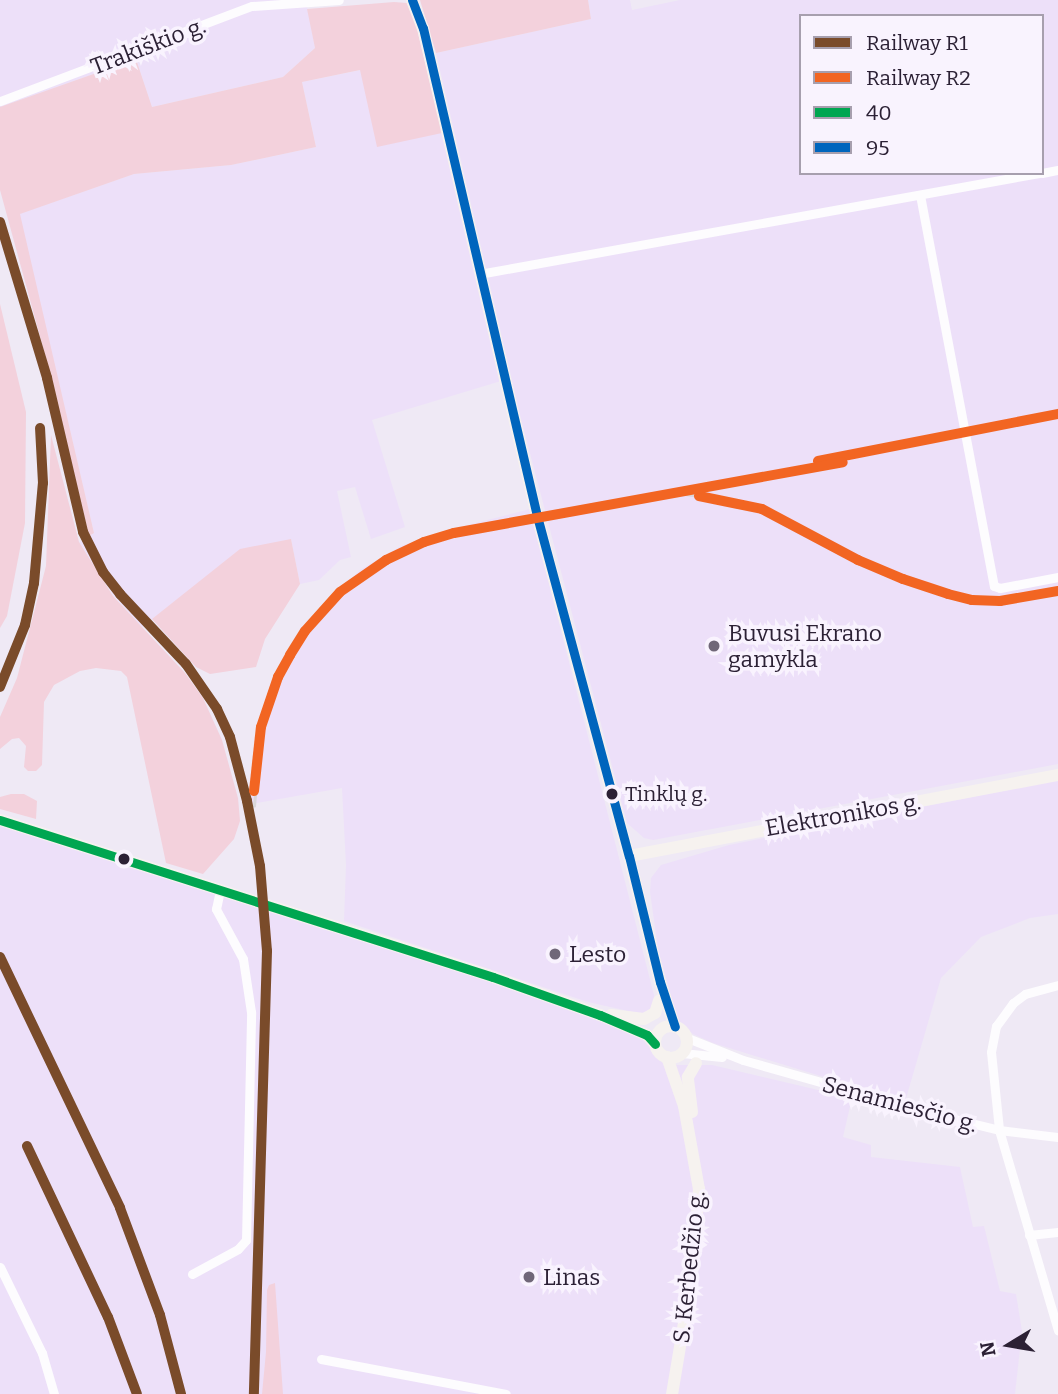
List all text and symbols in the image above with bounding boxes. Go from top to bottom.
street label: Trakiškio g. [87,11,209,81]
legend [799,14,1044,175]
text: Railway R1 [866,30,968,56]
text: Railway R2 [866,65,971,91]
text: 40 [866,100,892,126]
text: 95 [866,135,890,161]
place label: Buvusi Ekrano gamykla [728,619,882,673]
marker: Buvusi Ekrano gamykla [706,638,722,654]
place label: Tinklų g. [625,781,707,807]
marker: Tinklų g. [605,787,619,801]
street label: Elektronikos g. [763,788,923,842]
unlabelled marker [117,852,131,866]
place label: Lesto [569,940,626,968]
marker: Lesto [547,946,563,962]
street label: Senamiesčio g. [819,1070,981,1138]
street label: S. Kerbedžio g. [667,1189,711,1345]
place label: Linas [543,1263,600,1291]
marker: Linas [521,1269,537,1285]
north arrow [974,1310,1044,1380]
text: N [975,1340,1001,1359]

